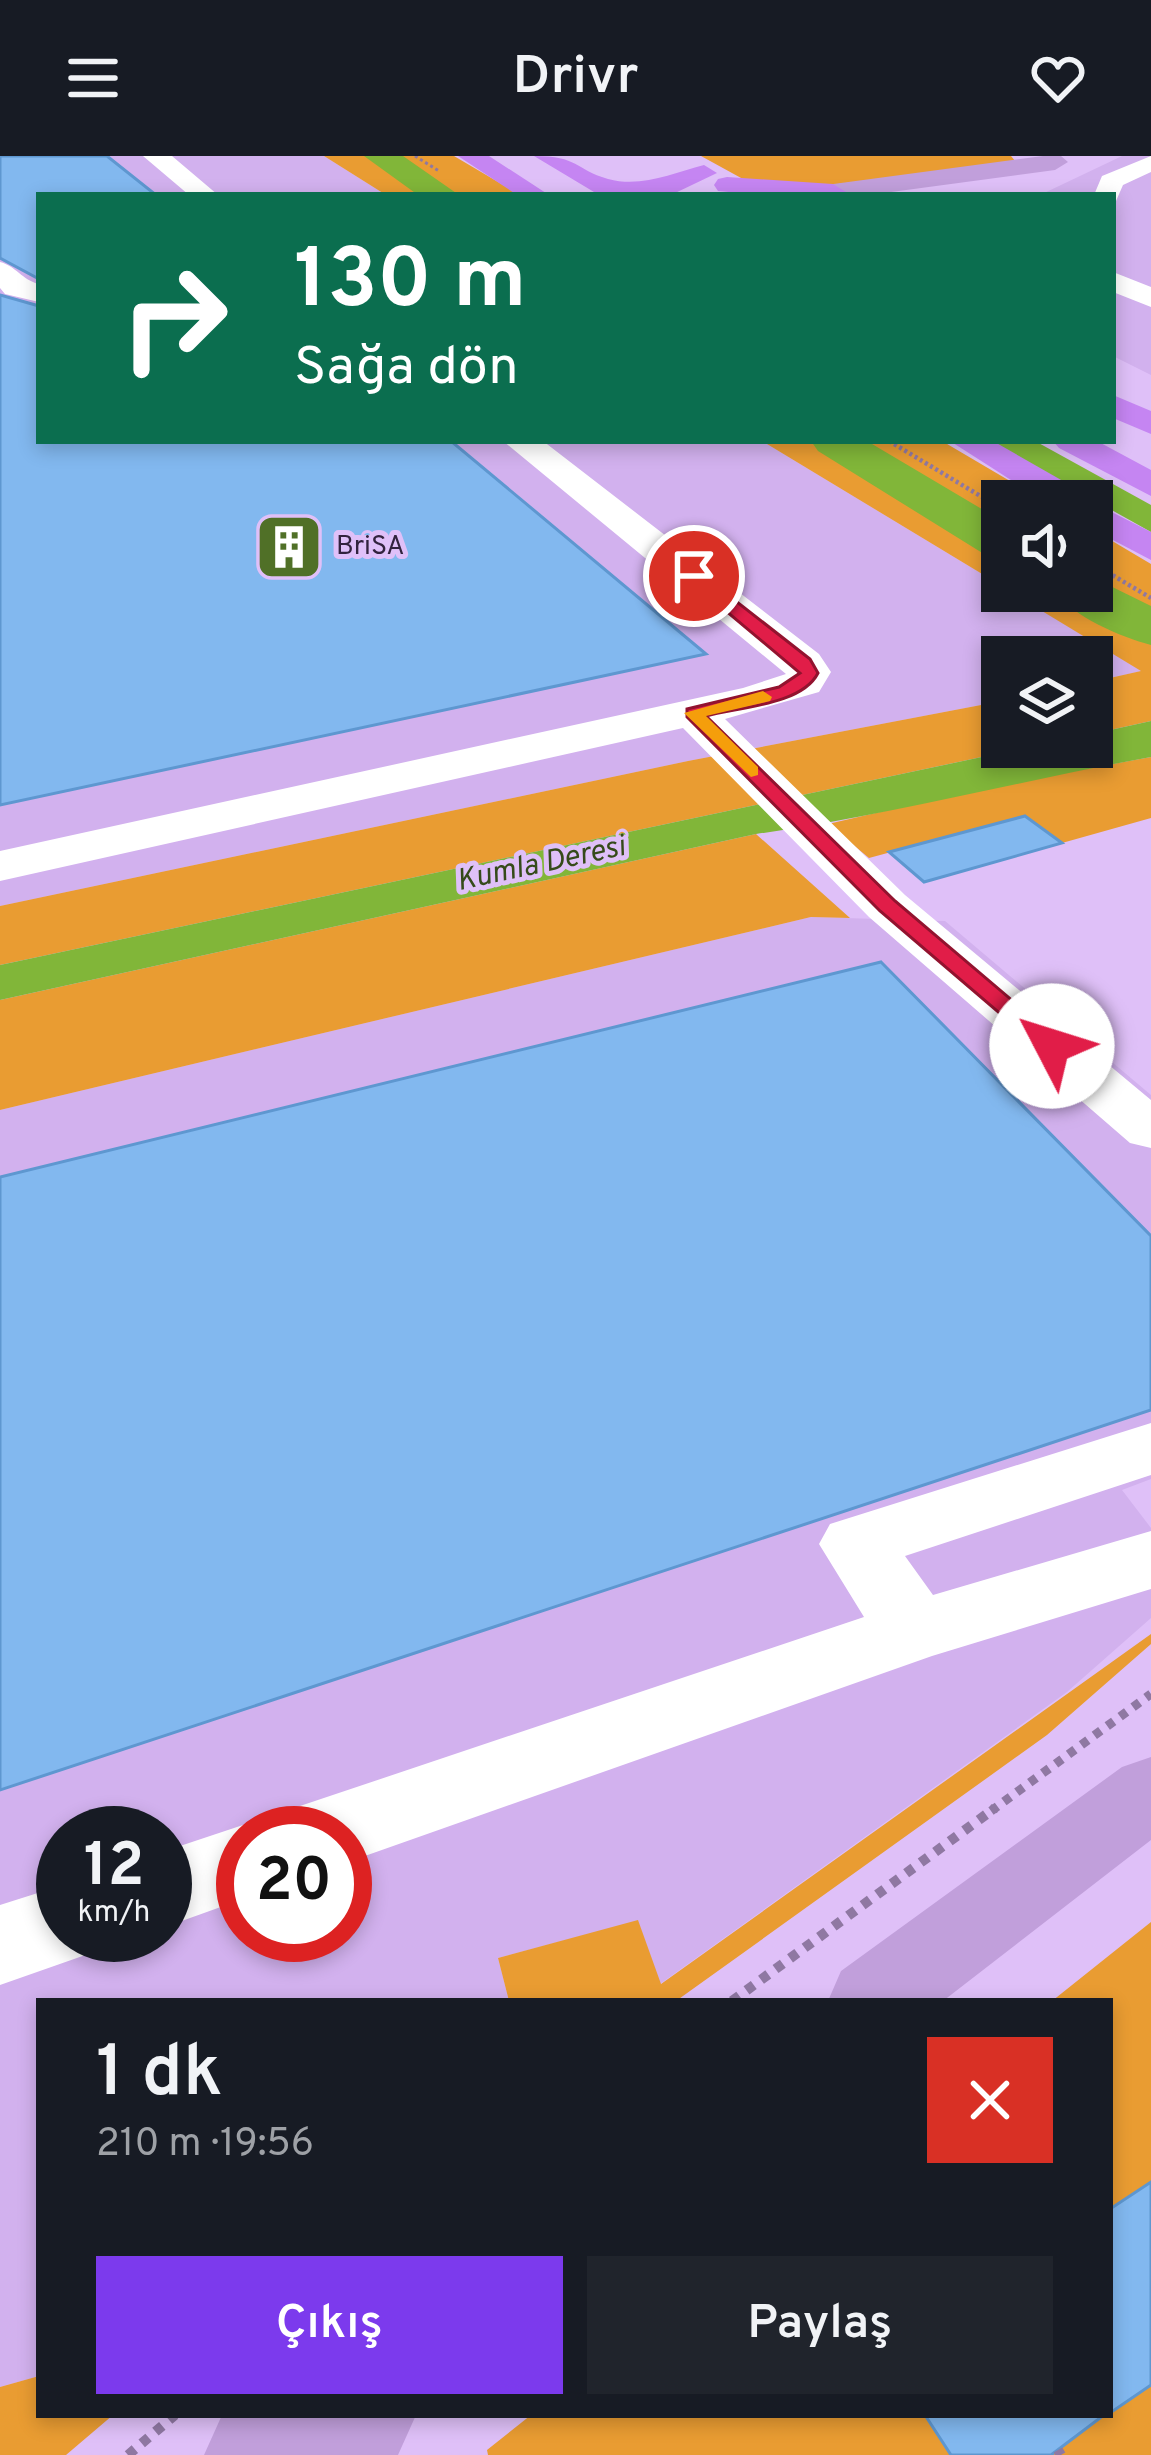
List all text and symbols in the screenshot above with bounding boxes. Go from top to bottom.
text: Drivr [512,44,639,113]
icon: menu [60,45,126,111]
icon: heart [1025,45,1091,111]
text: 130 m [294,231,526,337]
icon: right [96,240,252,396]
text: Sağa dön [294,335,519,404]
map controls [981,480,1113,768]
button: sound [981,480,1113,612]
building icon: BriSA [254,512,324,582]
pin [643,525,745,627]
place label: BriSA [336,530,405,564]
icon: arrive [661,543,727,609]
button: layers [981,636,1113,768]
water label: Kumla Deresi [453,829,630,901]
position arrow [989,983,1115,1109]
speed limit sign: 20 [216,1806,372,1962]
text: 12 [84,1831,144,1907]
text: km/h [78,1895,150,1932]
text: 1 dk [96,2030,223,2122]
button: close [927,2037,1053,2163]
text: 210 m · 19:56 [96,2121,314,2170]
button: Çıkış [96,2256,563,2394]
button: Paylaş [587,2256,1053,2394]

